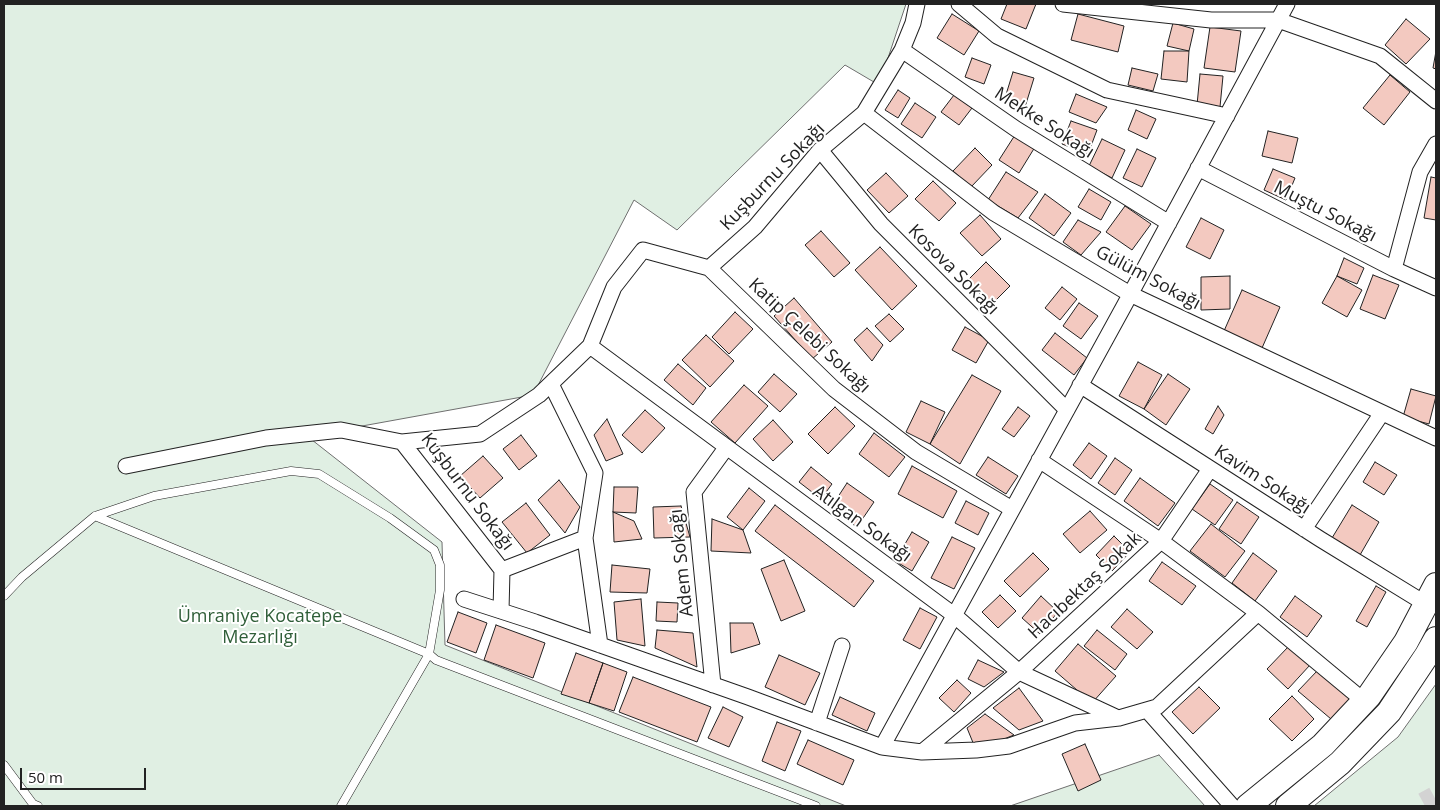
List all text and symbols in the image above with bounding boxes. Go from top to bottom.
street label: Mekke Sokağı [990,83,1098,163]
street label: Kuşburnu Sokağı [716,119,830,235]
street label: Muştu Sokağı [1270,177,1380,247]
street label: Kosova Sokağı [903,220,1003,320]
street label: Gülüm Sokağı [1092,241,1204,315]
street label: Katip Çelebi Sokağı [744,274,874,398]
street label: Kuşburnu Sokağı [416,429,518,555]
street label: Kavim Sokağı [1210,441,1314,519]
street label: Atılgan Sokağı [808,481,916,567]
street label: Adem Sokağı [666,508,698,618]
street label: Hacıbektaş Sokak [1024,528,1146,644]
park label: Ümraniye Kocatepe Mezarlığı [178,606,342,649]
scale bar [22,758,149,790]
text: 50 m [28,767,63,787]

